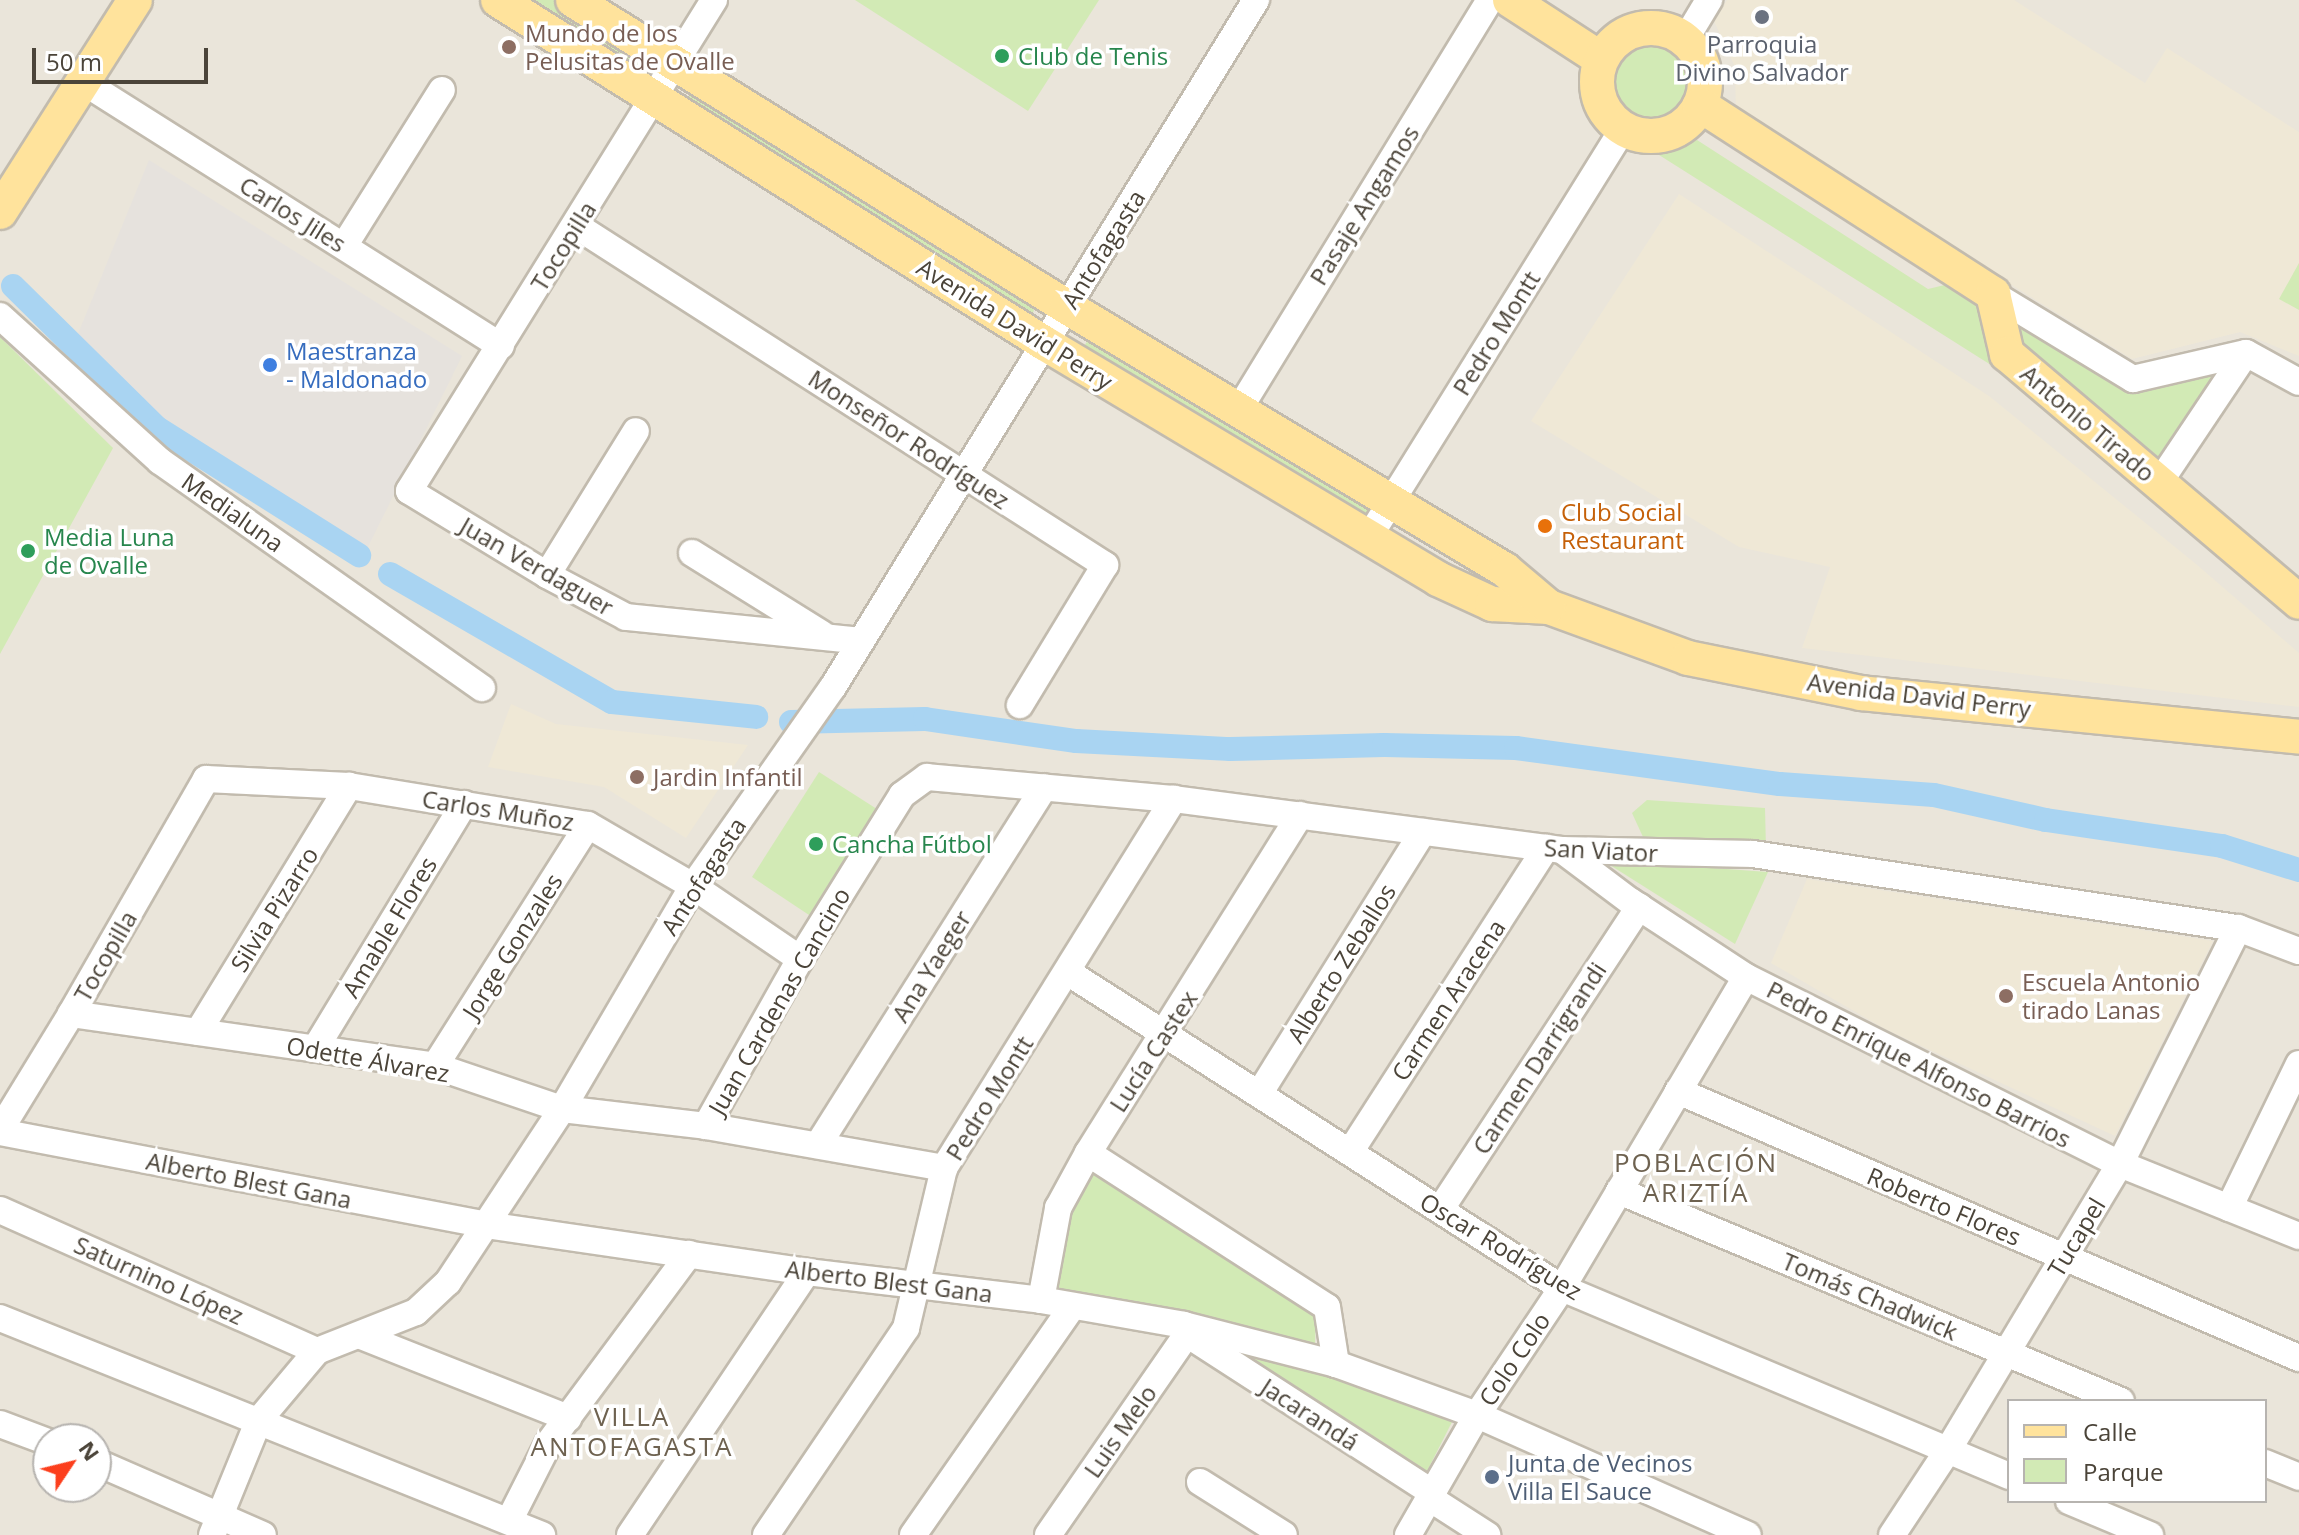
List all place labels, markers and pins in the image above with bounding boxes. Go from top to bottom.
marker: Parroquia Divino Salvador [1753,8,1771,26]
place label: Mundo de los Pelusitas de Ovalle [525,19,735,75]
place label: Parroquia Divino Salvador [1675,30,1849,86]
marker: Mundo de los Pelusitas de Ovalle [500,38,518,56]
place label: Club de Tenis [1018,42,1168,70]
marker: Club de Tenis [993,47,1011,65]
place label: Maestranza - Maldonado [286,337,427,393]
marker: Maestranza - Maldonado [261,356,279,374]
place label: Club Social Restaurant [1561,498,1684,554]
marker: Club Social Restaurant [1536,517,1554,535]
place label: Media Luna de Ovalle [44,523,175,579]
marker: Media Luna de Ovalle [19,542,37,560]
place label: Jardin Infantil [653,763,803,791]
marker: Jardin Infantil [628,768,646,786]
place label: Cancha Fútbol [832,830,992,858]
marker: Cancha Fútbol [807,835,825,853]
place label: Escuela Antonio tirado Lanas [2022,968,2200,1024]
marker: Escuela Antonio tirado Lanas [1997,987,2015,1005]
place label: Junta de Vecinos Villa El Sauce [1508,1449,1692,1505]
marker: Junta de Vecinos Villa El Sauce [1483,1468,1501,1486]

